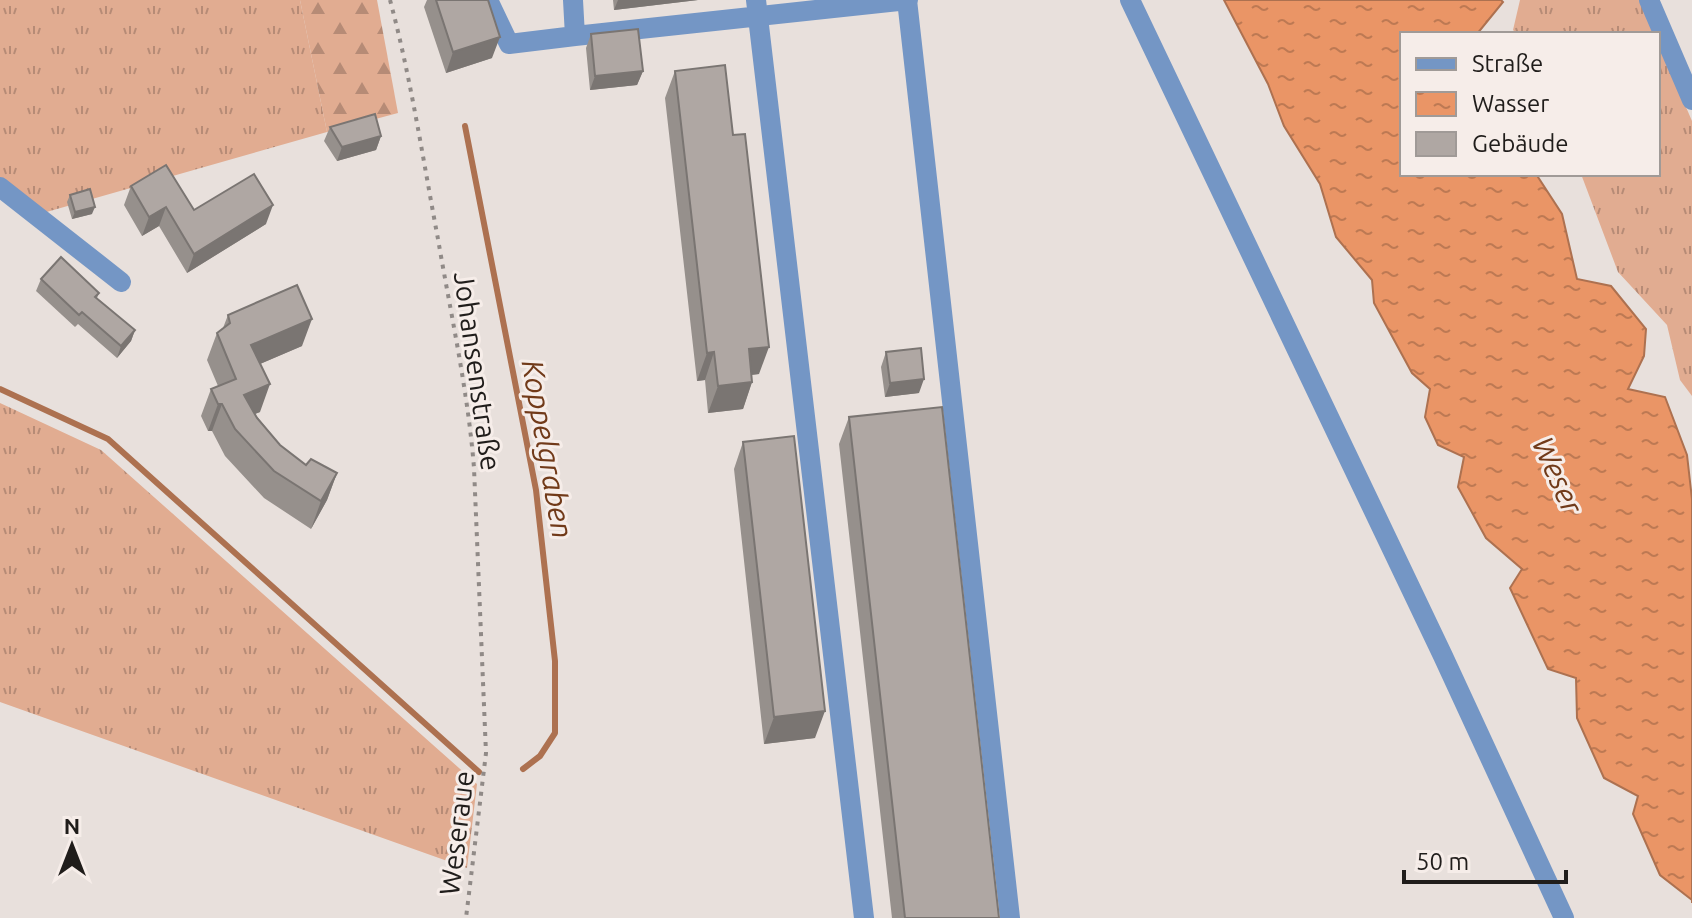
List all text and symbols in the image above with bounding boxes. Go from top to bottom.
legend [1400,32,1660,176]
text: Straße [1472,50,1543,77]
text: Wasser [1472,90,1549,117]
text: Gebäude [1472,130,1569,157]
street label: Johansenstraße [449,270,507,472]
water label: Koppelgraben [516,357,580,541]
water label: Weser [1526,431,1591,520]
street label: Weseraue [433,769,479,897]
north arrow [32,806,112,886]
text: N [64,813,80,838]
scale bar [1404,834,1566,884]
text: 50 m [1416,848,1469,875]

